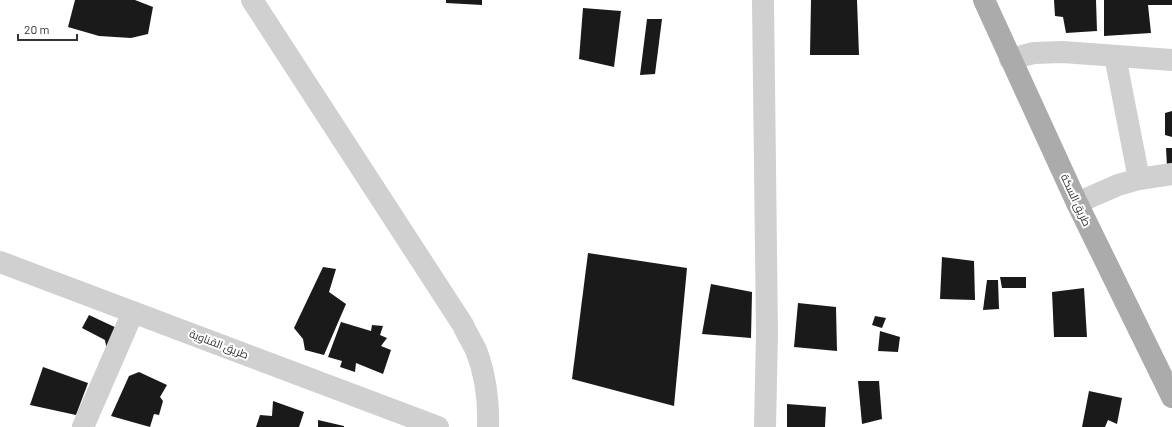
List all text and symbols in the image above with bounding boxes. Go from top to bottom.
scale bar [18,16,77,42]
text: 20 m [24,22,50,36]
street label: طريق السكة [1058,171,1094,229]
street label: طريق القناوية [187,326,251,362]

